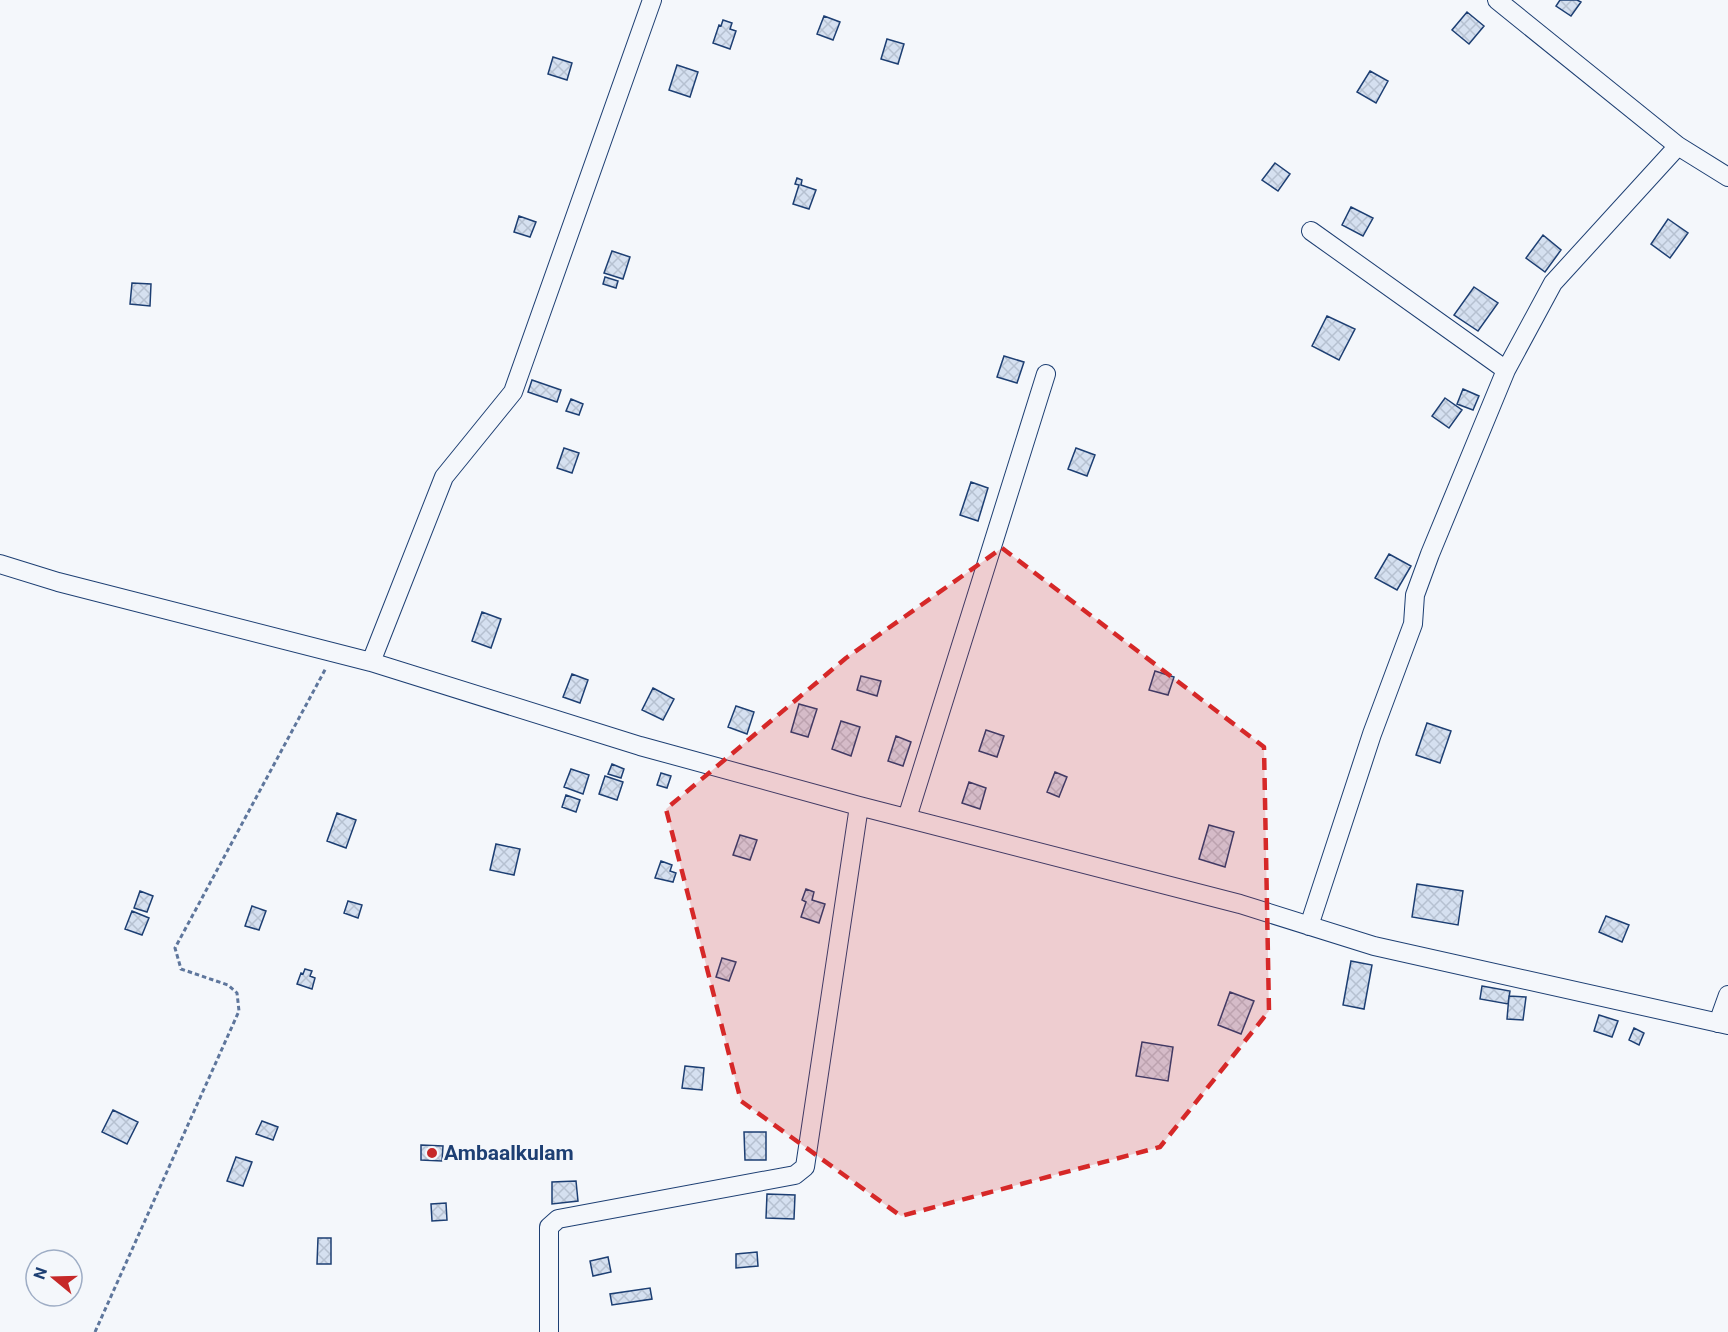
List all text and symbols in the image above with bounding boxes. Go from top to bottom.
place label: Ambaalkulam [444,1141,574,1165]
marker: Ambaalkulam [425,1146,439,1160]
north arrow [24,1248,84,1308]
text: N [29,1265,51,1282]

